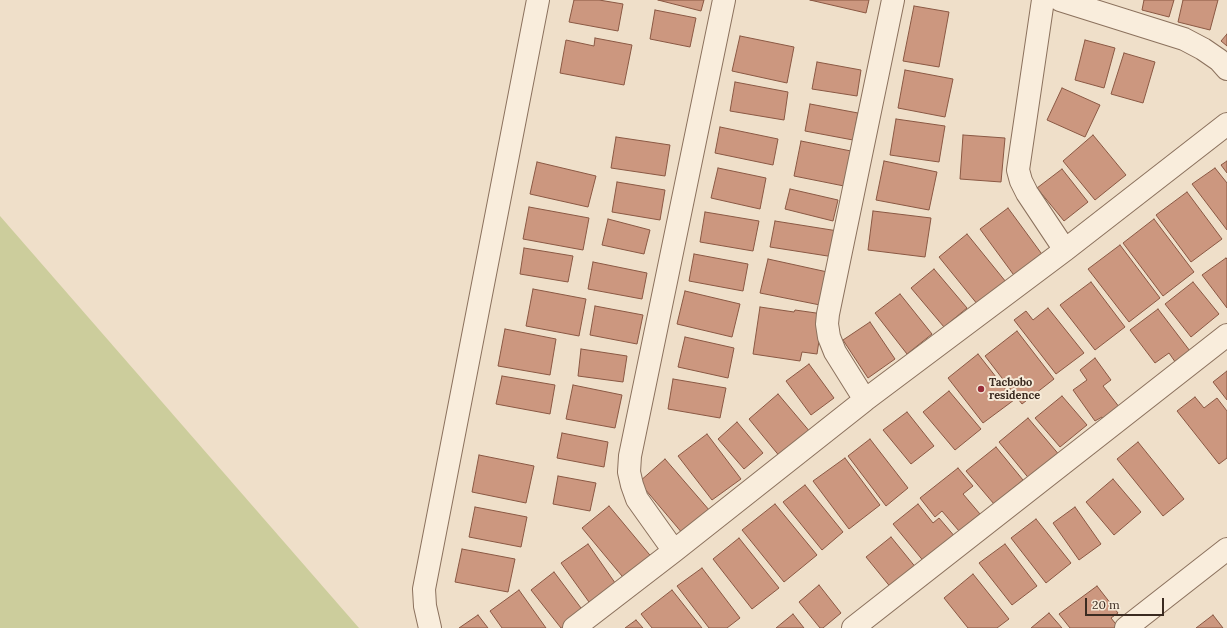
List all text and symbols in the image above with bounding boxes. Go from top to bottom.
place label: Tacbobo residence [989,376,1040,402]
marker: Tacbobo residence [976,384,986,394]
scale bar [1087,590,1166,616]
text: 20 m [1092,597,1120,612]

